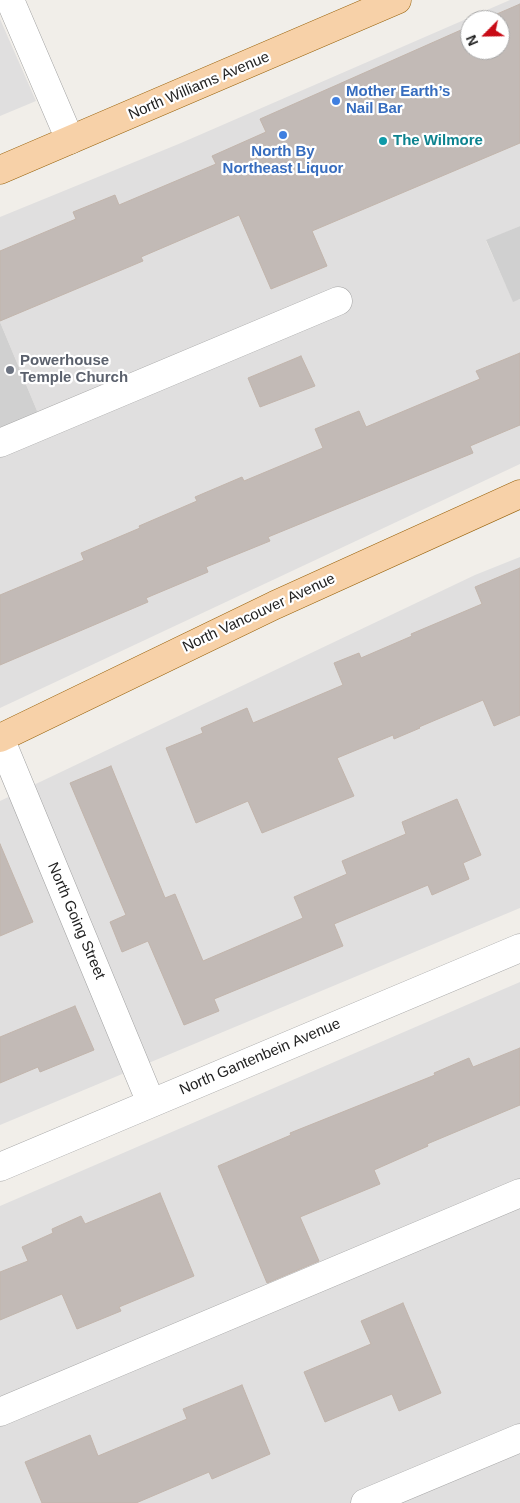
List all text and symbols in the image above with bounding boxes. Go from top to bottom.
north arrow [460,10,510,60]
text: N [463,33,481,48]
street label: North Williams Avenue [126,48,272,124]
place label: Mother Earth’s Nail Bar [346,83,450,118]
marker: Mother Earth’s Nail Bar [330,95,342,107]
marker: North By Northeast Liquor [277,129,289,141]
place label: The Wilmore [393,132,483,150]
marker: The Wilmore [377,135,389,147]
place label: North By Northeast Liquor [223,143,343,178]
place label: Powerhouse Temple Church [20,352,128,387]
marker: Powerhouse Temple Church [4,364,16,376]
street label: North Vancouver Avenue [180,570,338,656]
street label: North Going Street [43,860,109,982]
street label: North Gantenbein Avenue [177,1015,343,1099]

